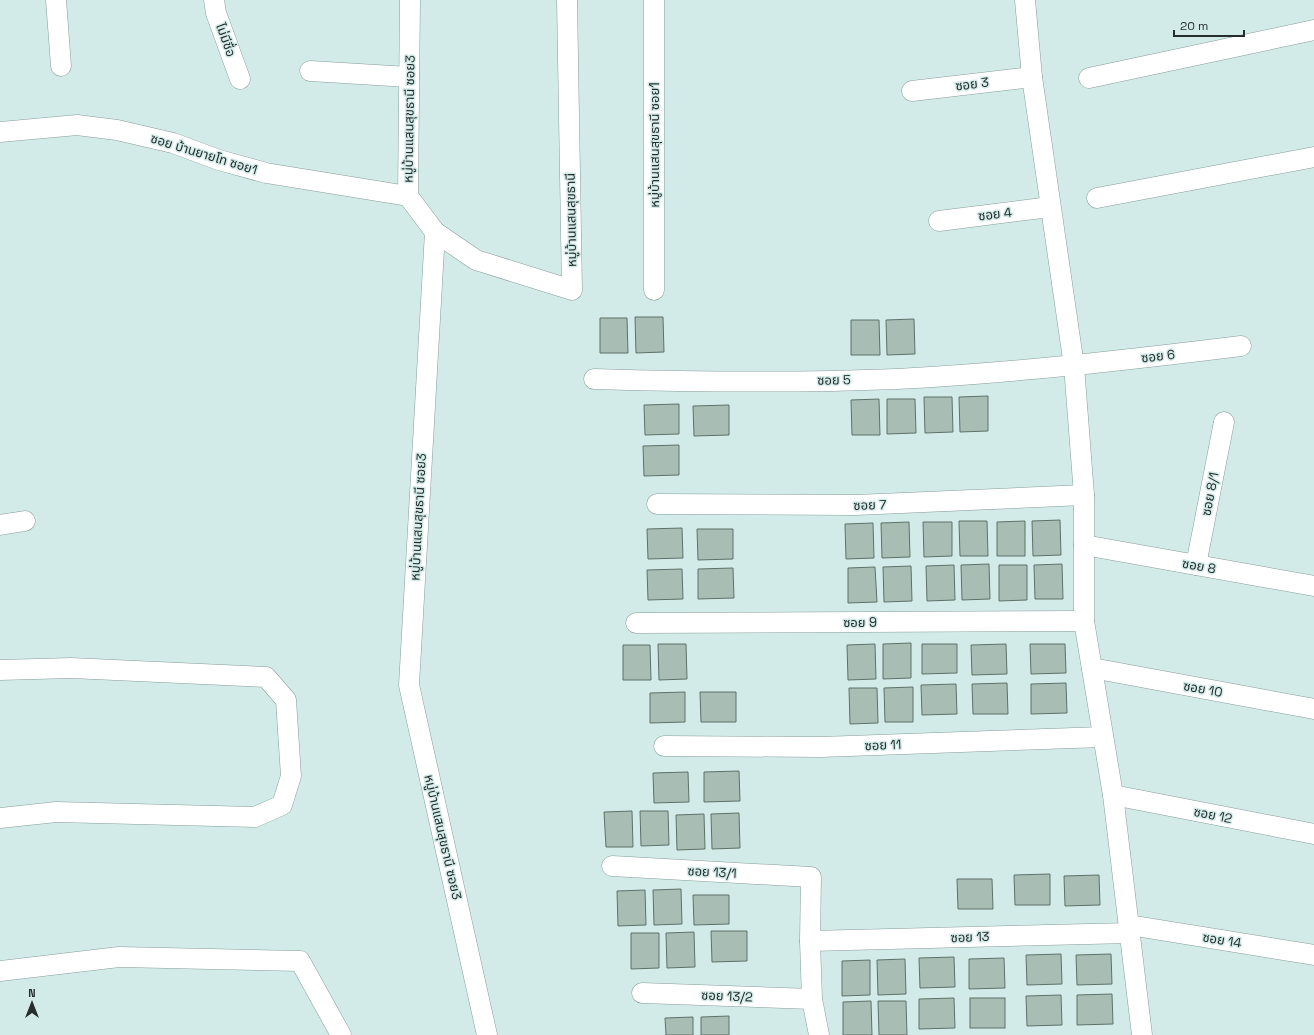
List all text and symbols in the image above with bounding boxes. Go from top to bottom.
scale bar [1174,12,1244,38]
text: 20 m [1180,18,1208,34]
street label: ไม่มีชื่อ [212,20,241,59]
street label: หมู่บ้านแสนสุขธานี ซอย3 [399,55,419,183]
street label: ซอย 3 [954,73,990,94]
street label: หมู่บ้านแสนสุขธานี ซอย1 [646,82,663,208]
street label: ซอย บ้านยายโท ซอย1 [149,130,259,178]
street label: หมู่บ้านแสนสุขธานี [562,173,580,267]
street label: ซอย 4 [977,203,1013,225]
street label: ซอย 6 [1140,346,1176,366]
street label: ซอย 5 [817,371,851,389]
street label: หมู่บ้านแสนสุขธานี ซอย3 [406,453,430,581]
street label: ซอย 8/1 [1197,471,1223,517]
street label: ซอย 7 [853,496,887,514]
street label: ซอย 8 [1181,555,1217,577]
street label: ซอย 9 [843,614,877,631]
street label: ซอย 10 [1182,677,1224,701]
street label: ซอย 11 [864,736,902,754]
street label: หมู่บ้านแสนสุขธานี ซอย3 [420,773,466,901]
street label: ซอย 12 [1192,803,1234,827]
street label: ซอย 13/1 [687,862,737,882]
street label: ซอย 13 [950,928,990,946]
street label: ซอย 14 [1201,929,1243,951]
north arrow [12,983,52,1023]
text: N [28,986,36,1000]
street label: ซอย 13/2 [701,987,753,1005]

